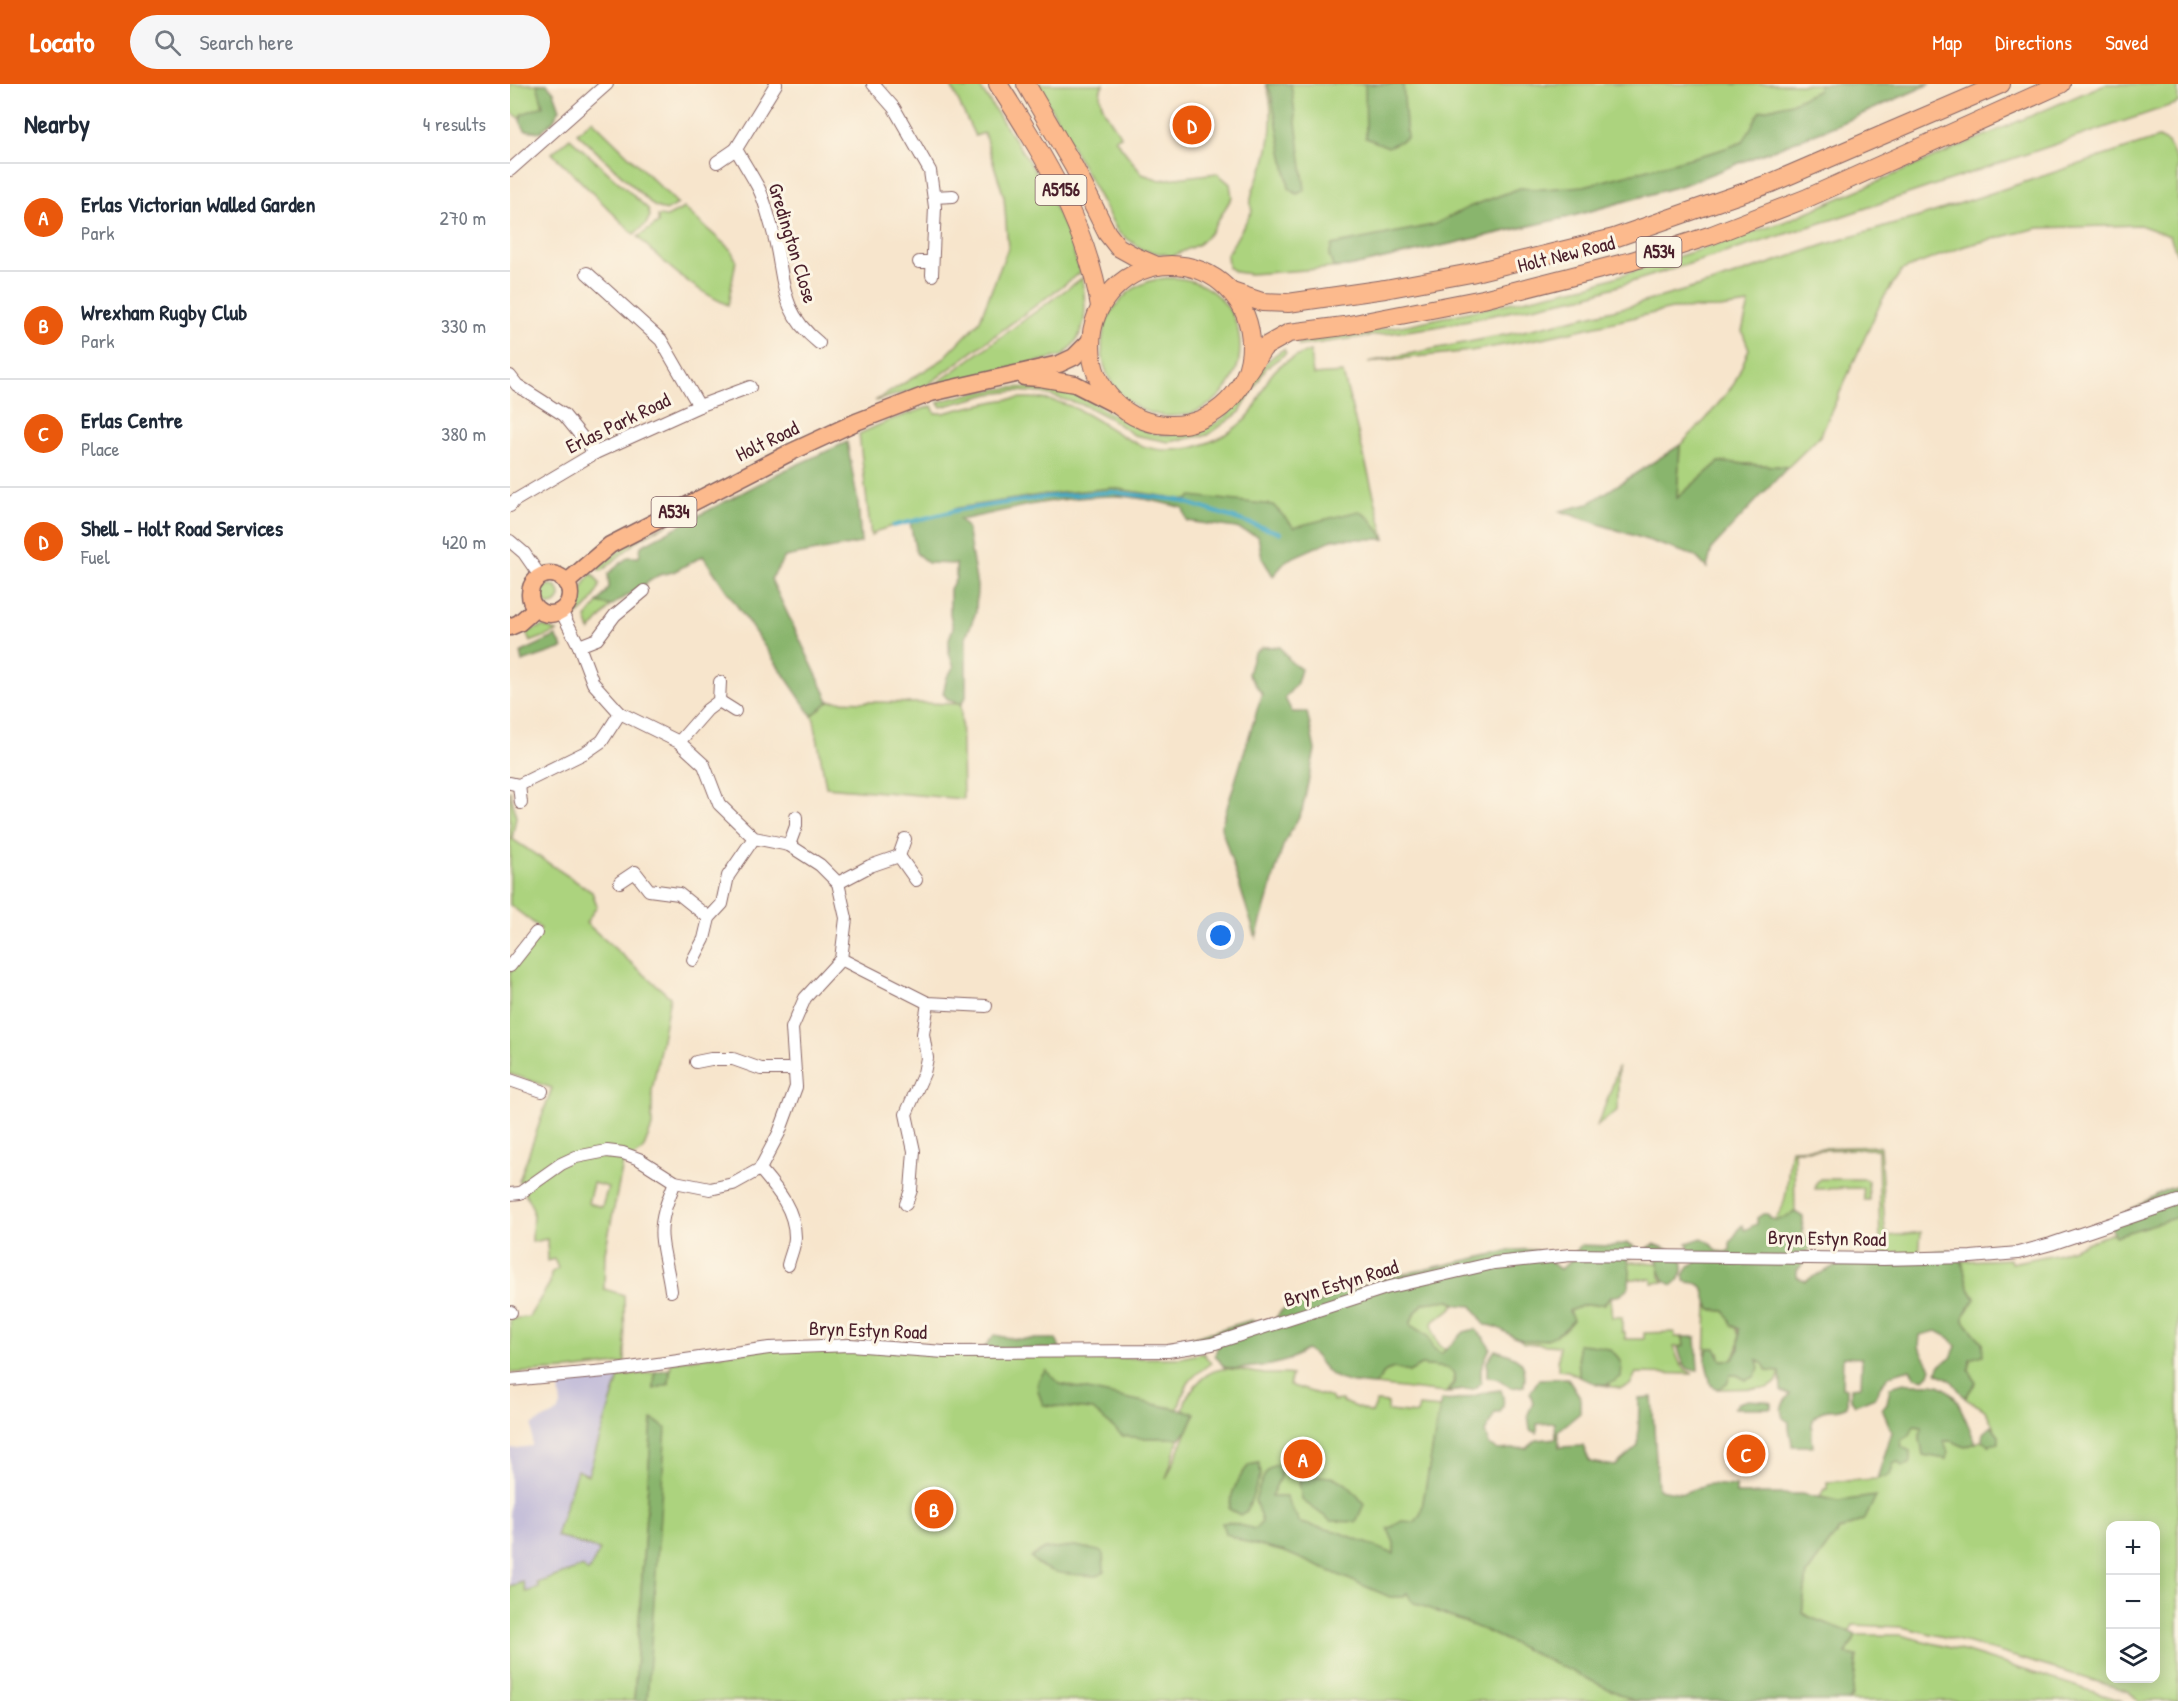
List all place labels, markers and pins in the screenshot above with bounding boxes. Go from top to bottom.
pin: D [1172,102,1212,147]
pin: C [1726,1432,1766,1476]
pin: A [1284,1436,1322,1482]
pin: B [914,1486,954,1532]

